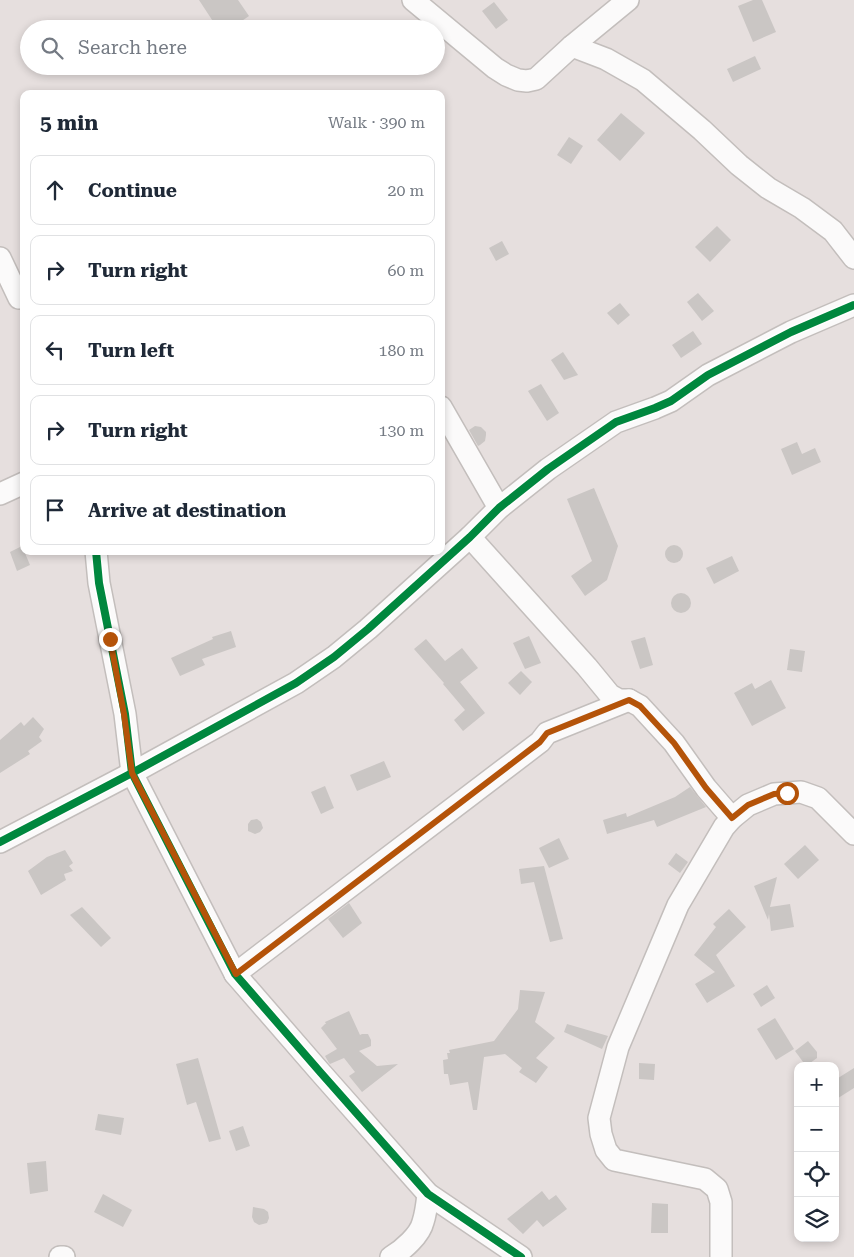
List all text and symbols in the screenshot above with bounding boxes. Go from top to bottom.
search box [20,20,445,75]
icon: search [38,34,66,62]
text: Search here [78,36,187,59]
text: 5 min [40,111,98,135]
text: Walk · 390 m [328,113,425,132]
icon: ahead [41,176,69,204]
text: Continue [88,179,177,202]
text: 20 m [387,181,424,200]
icon: right [41,256,69,284]
text: Turn right [88,259,188,282]
text: 60 m [387,261,424,280]
icon: left [41,336,69,364]
text: Turn left [88,339,174,362]
text: 180 m [378,341,424,360]
icon: right [41,416,69,444]
text: Turn right [88,419,188,442]
text: 130 m [378,421,424,440]
icon: arrive [41,496,69,524]
text: Arrive at destination [88,499,286,522]
route end [99,628,122,651]
route start [776,782,799,805]
map controls [794,1062,839,1242]
button: + [794,1062,839,1107]
button: − [794,1107,839,1152]
button: locate [794,1152,839,1197]
button: layers [794,1197,839,1242]

